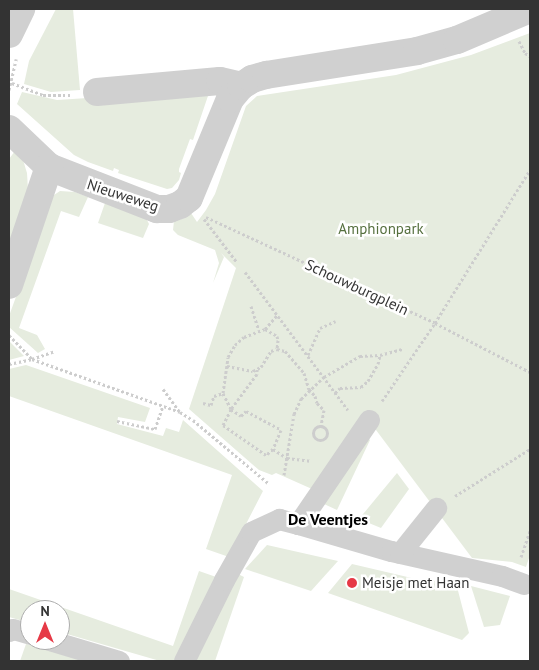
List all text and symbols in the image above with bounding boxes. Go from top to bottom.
street label: Nieuweweg [85,175,161,215]
park label: Amphionpark [338,220,424,238]
street label: Schouwburgplein [303,255,411,319]
district label: De Veentjes [288,509,368,529]
place label: Meisje met Haan [362,574,470,592]
marker: Meisje met Haan [346,577,358,589]
north arrow [20,600,70,650]
text: N [40,602,50,620]

